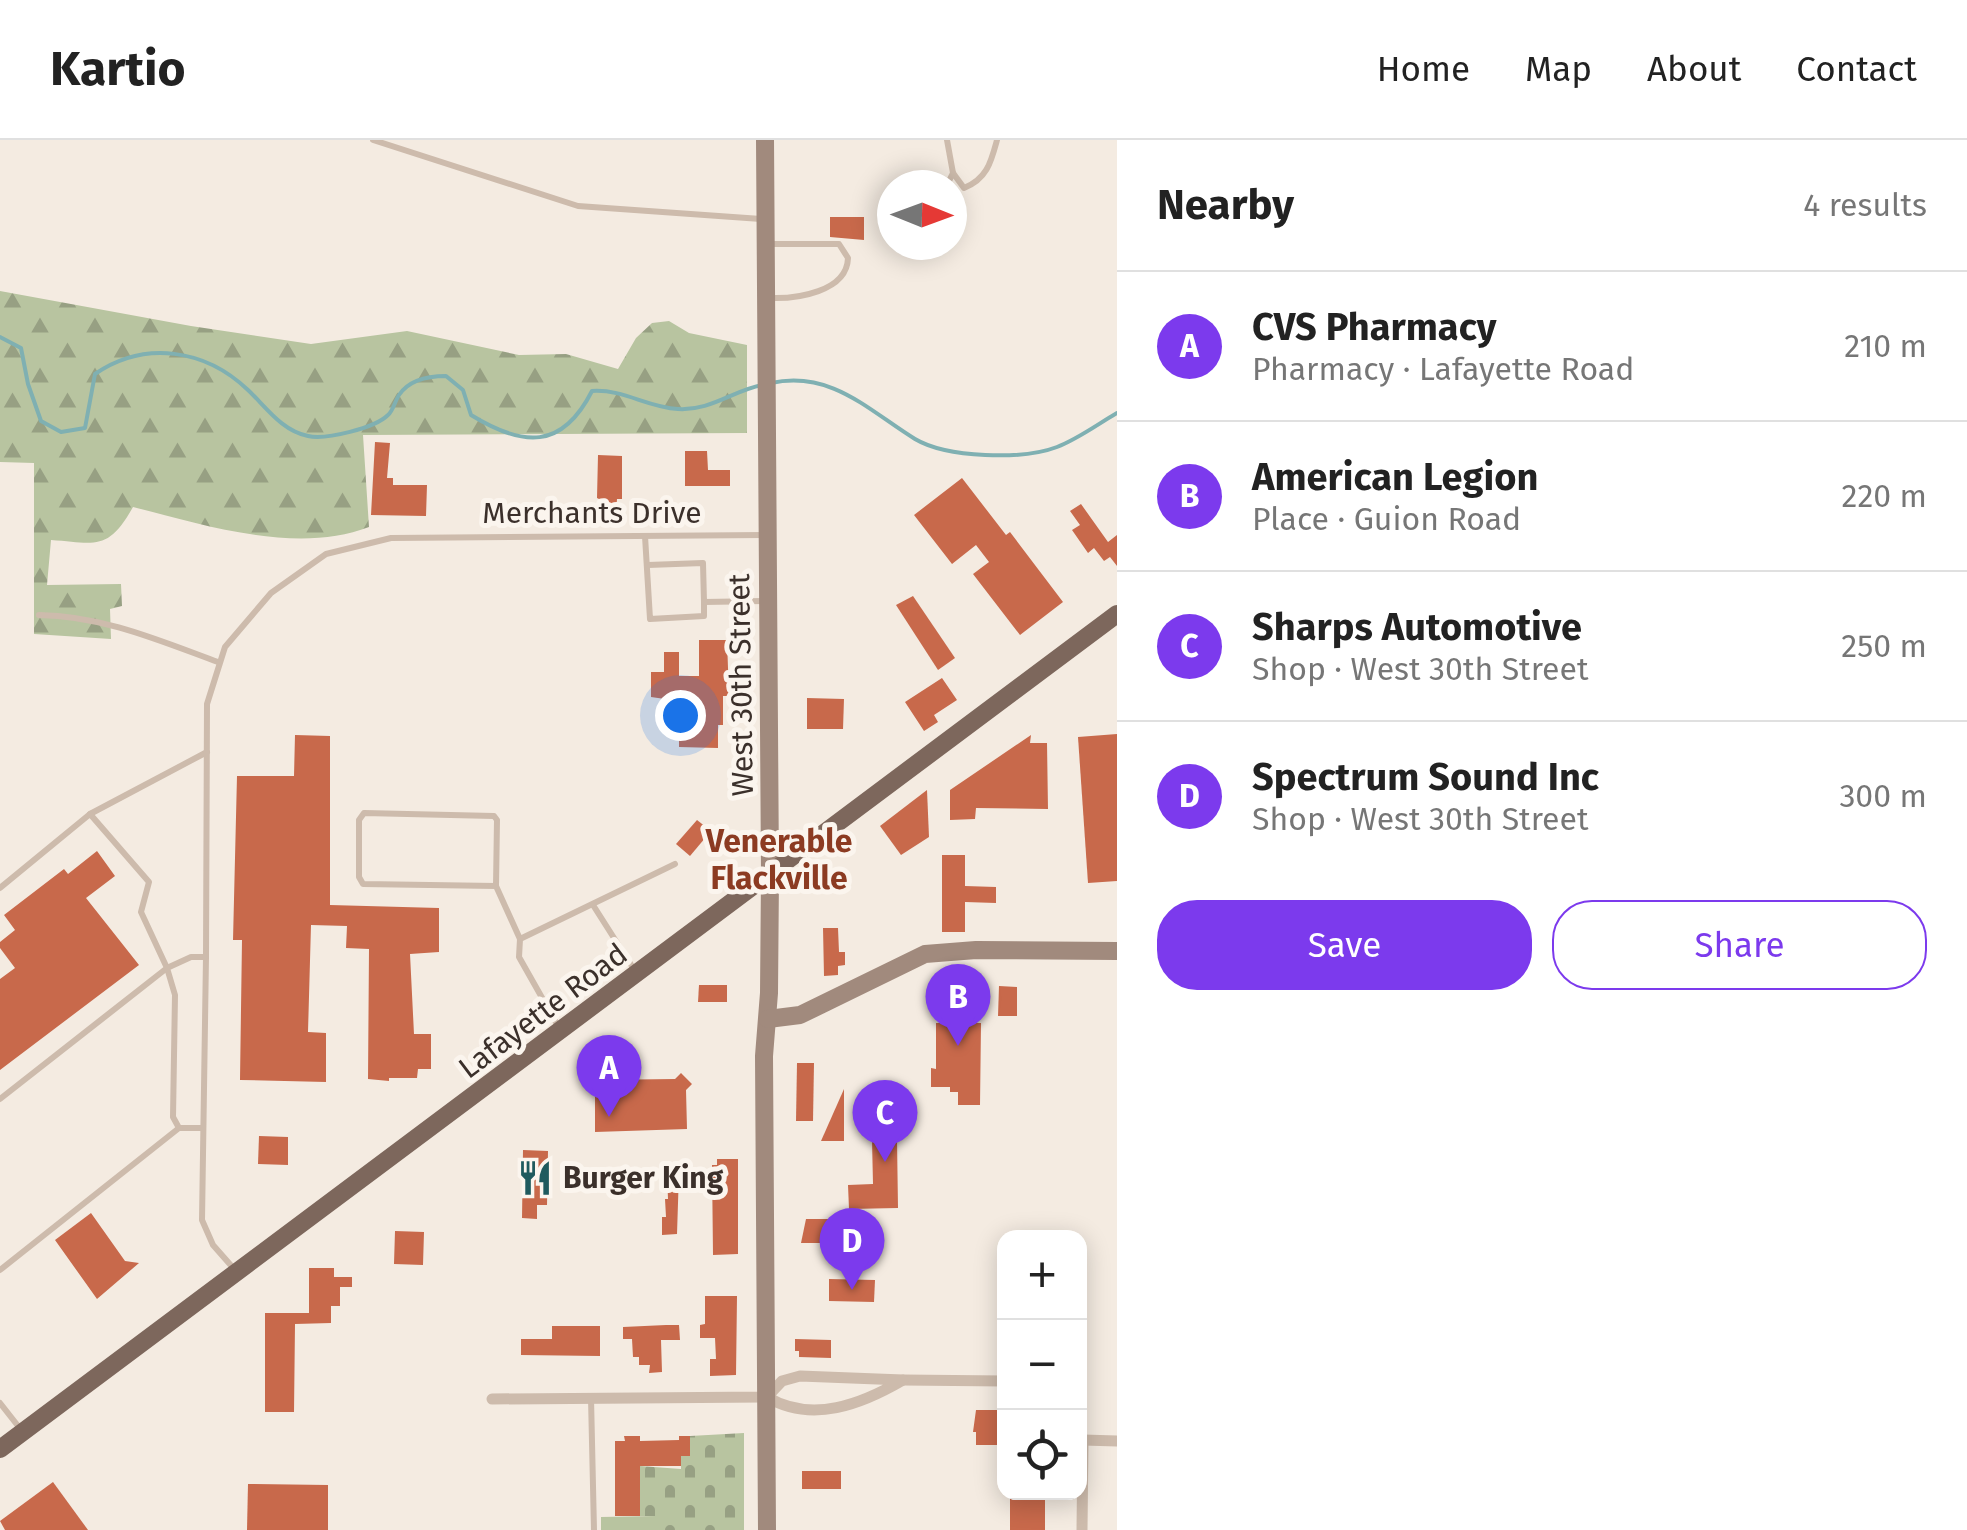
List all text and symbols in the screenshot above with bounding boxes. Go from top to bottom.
text: Kartio [50,40,186,98]
text: Home [1377,48,1470,90]
text: Map [1525,48,1592,90]
text: About [1647,48,1741,90]
text: Contact [1796,48,1917,90]
north arrow [877,170,967,260]
text: Nearby [1157,180,1294,230]
text: 4 results [1803,186,1927,224]
text: CVS Pharmacy [1252,304,1497,350]
text: A [1180,327,1199,365]
text: 210 m [1844,327,1927,365]
text: Pharmacy · Lafayette Road [1252,350,1634,388]
text: American Legion [1252,454,1538,500]
text: B [1180,477,1199,515]
text: 220 m [1842,477,1927,515]
street label: Merchants Drive [482,495,702,531]
text: Place · Guion Road [1252,500,1521,538]
street label: West 30th Street [721,573,761,797]
text: Sharps Automotive [1252,604,1582,650]
text: C [1180,627,1199,665]
text: 250 m [1841,627,1927,665]
text: Shop · West 30th Street [1252,650,1588,688]
your location [655,690,706,741]
text: Spectrum Sound Inc [1252,754,1599,800]
text: D [1179,777,1200,815]
text: 300 m [1839,777,1927,815]
text: Shop · West 30th Street [1252,800,1588,838]
district label: Venerable Flackville [705,822,852,897]
button: Save [1157,900,1532,990]
button: Share [1552,900,1927,990]
street label: Lafayette Road [452,936,634,1086]
pin: B [926,964,990,1046]
pin: A [576,1034,642,1117]
pin: C [852,1080,918,1162]
restaurant icon: Burger King [516,1159,554,1197]
place label: Burger King [563,1160,724,1196]
pin: D [820,1208,884,1290]
map controls [997,1230,1087,1500]
button: + [997,1230,1087,1320]
button: − [997,1320,1087,1410]
button: locate [997,1410,1087,1500]

